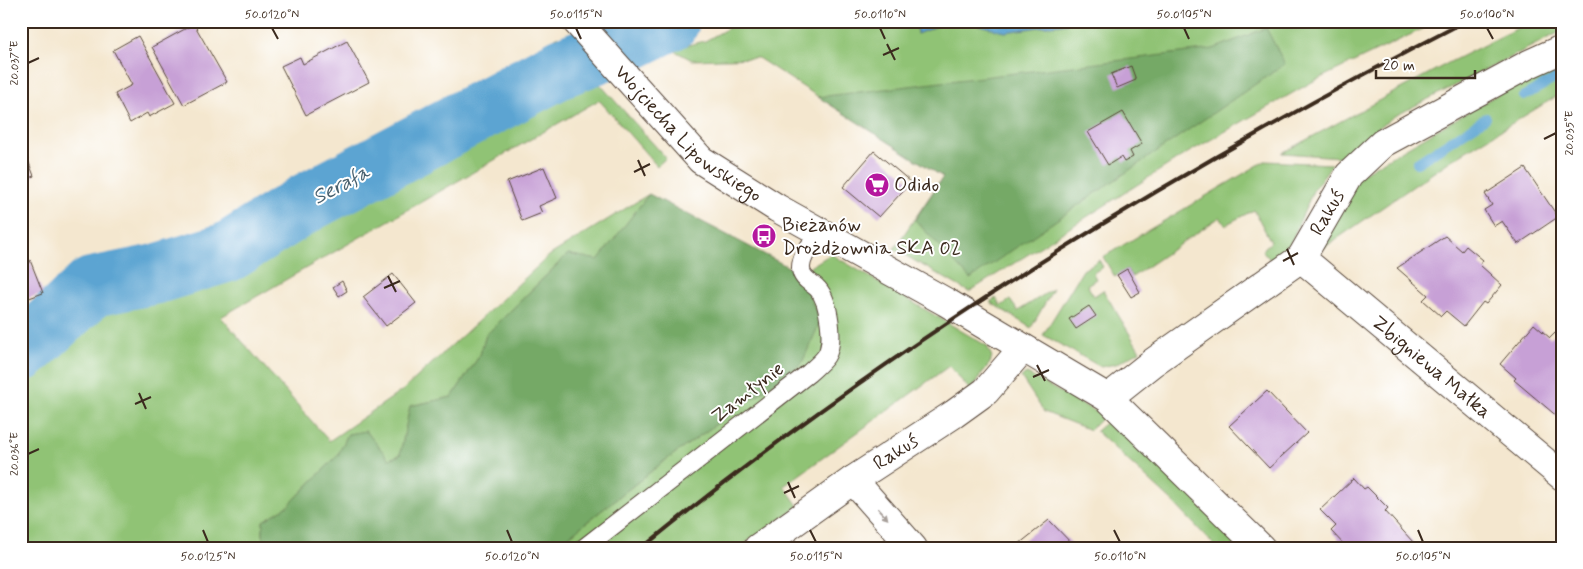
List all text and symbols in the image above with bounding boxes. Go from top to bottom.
text: 50.0120°N [245,7,299,23]
text: 50.0115°N [550,7,602,23]
text: 50.0110°N [854,7,906,23]
text: 50.0105°N [1156,7,1212,23]
text: 50.0100°N [1460,7,1514,23]
text: 20.037°E [7,40,23,86]
scale bar [1376,48,1474,80]
text: 20 m [1383,56,1415,76]
street label: Wojciecha Lipowskiego [608,59,767,209]
text: 20.035°E [1562,110,1578,156]
water label: Serafa [307,158,376,212]
supermarket icon: Odido [864,172,890,198]
place label: Odido [894,172,939,199]
street label: Rakuś [1303,184,1351,241]
place label: Bieżanów Drożdżownia SKA 02 [782,212,961,262]
bus stop icon: Bieżanów Drożdżownia SKA 02 [751,223,777,249]
street label: Zbigniewa Małka [1366,309,1497,425]
street label: Zamłynie [706,356,790,430]
street label: Rakuś [868,427,924,477]
text: 20.036°E [7,432,23,476]
one-way arrow [877,507,889,519]
text: 50.0125°N [180,549,236,565]
text: 50.0120°N [485,549,539,565]
text: 50.0115°N [790,549,842,565]
text: 50.0110°N [1094,549,1146,565]
text: 50.0105°N [1395,549,1451,565]

